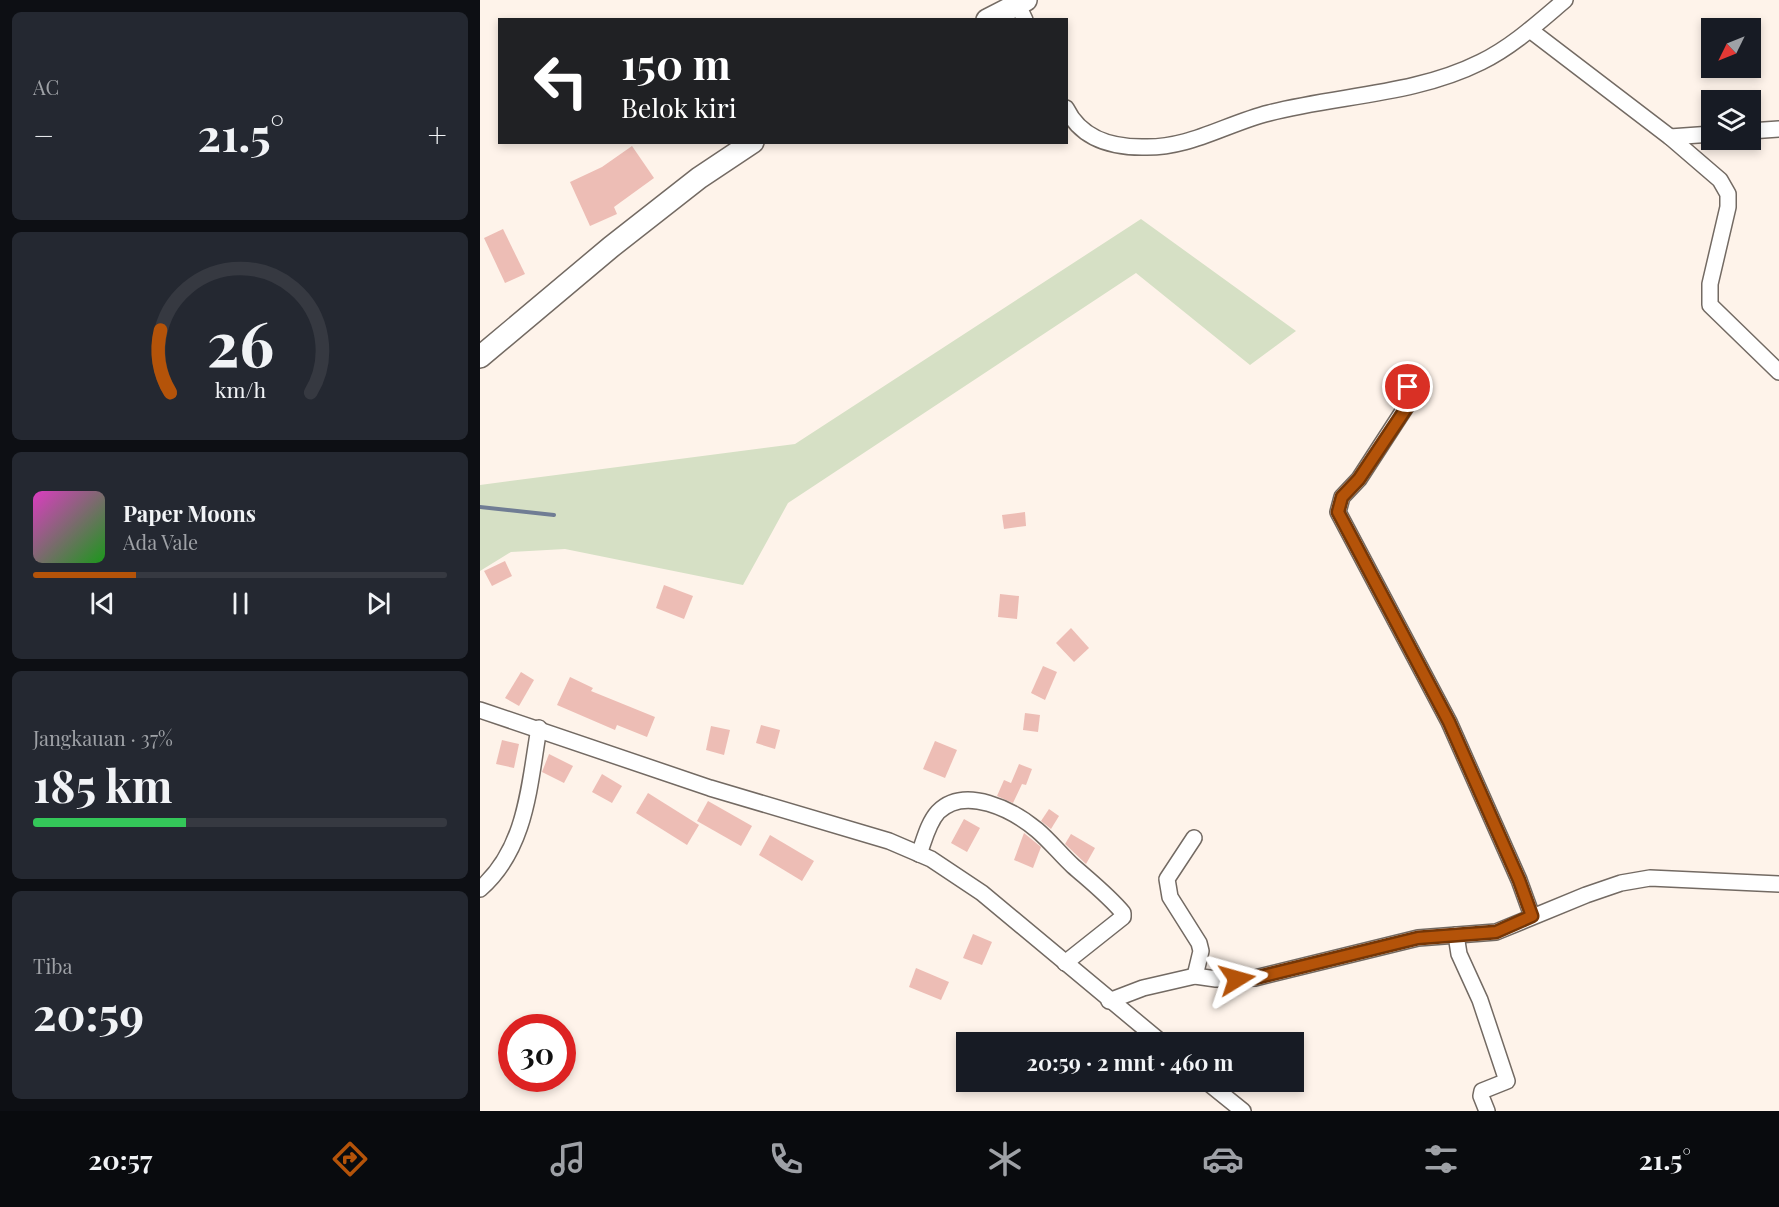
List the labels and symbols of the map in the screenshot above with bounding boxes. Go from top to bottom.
north arrow [1701,18,1761,78]
pin [1382,361,1433,412]
position arrow [1205,947,1269,1011]
speed limit sign: 30 [498,1014,576,1092]

